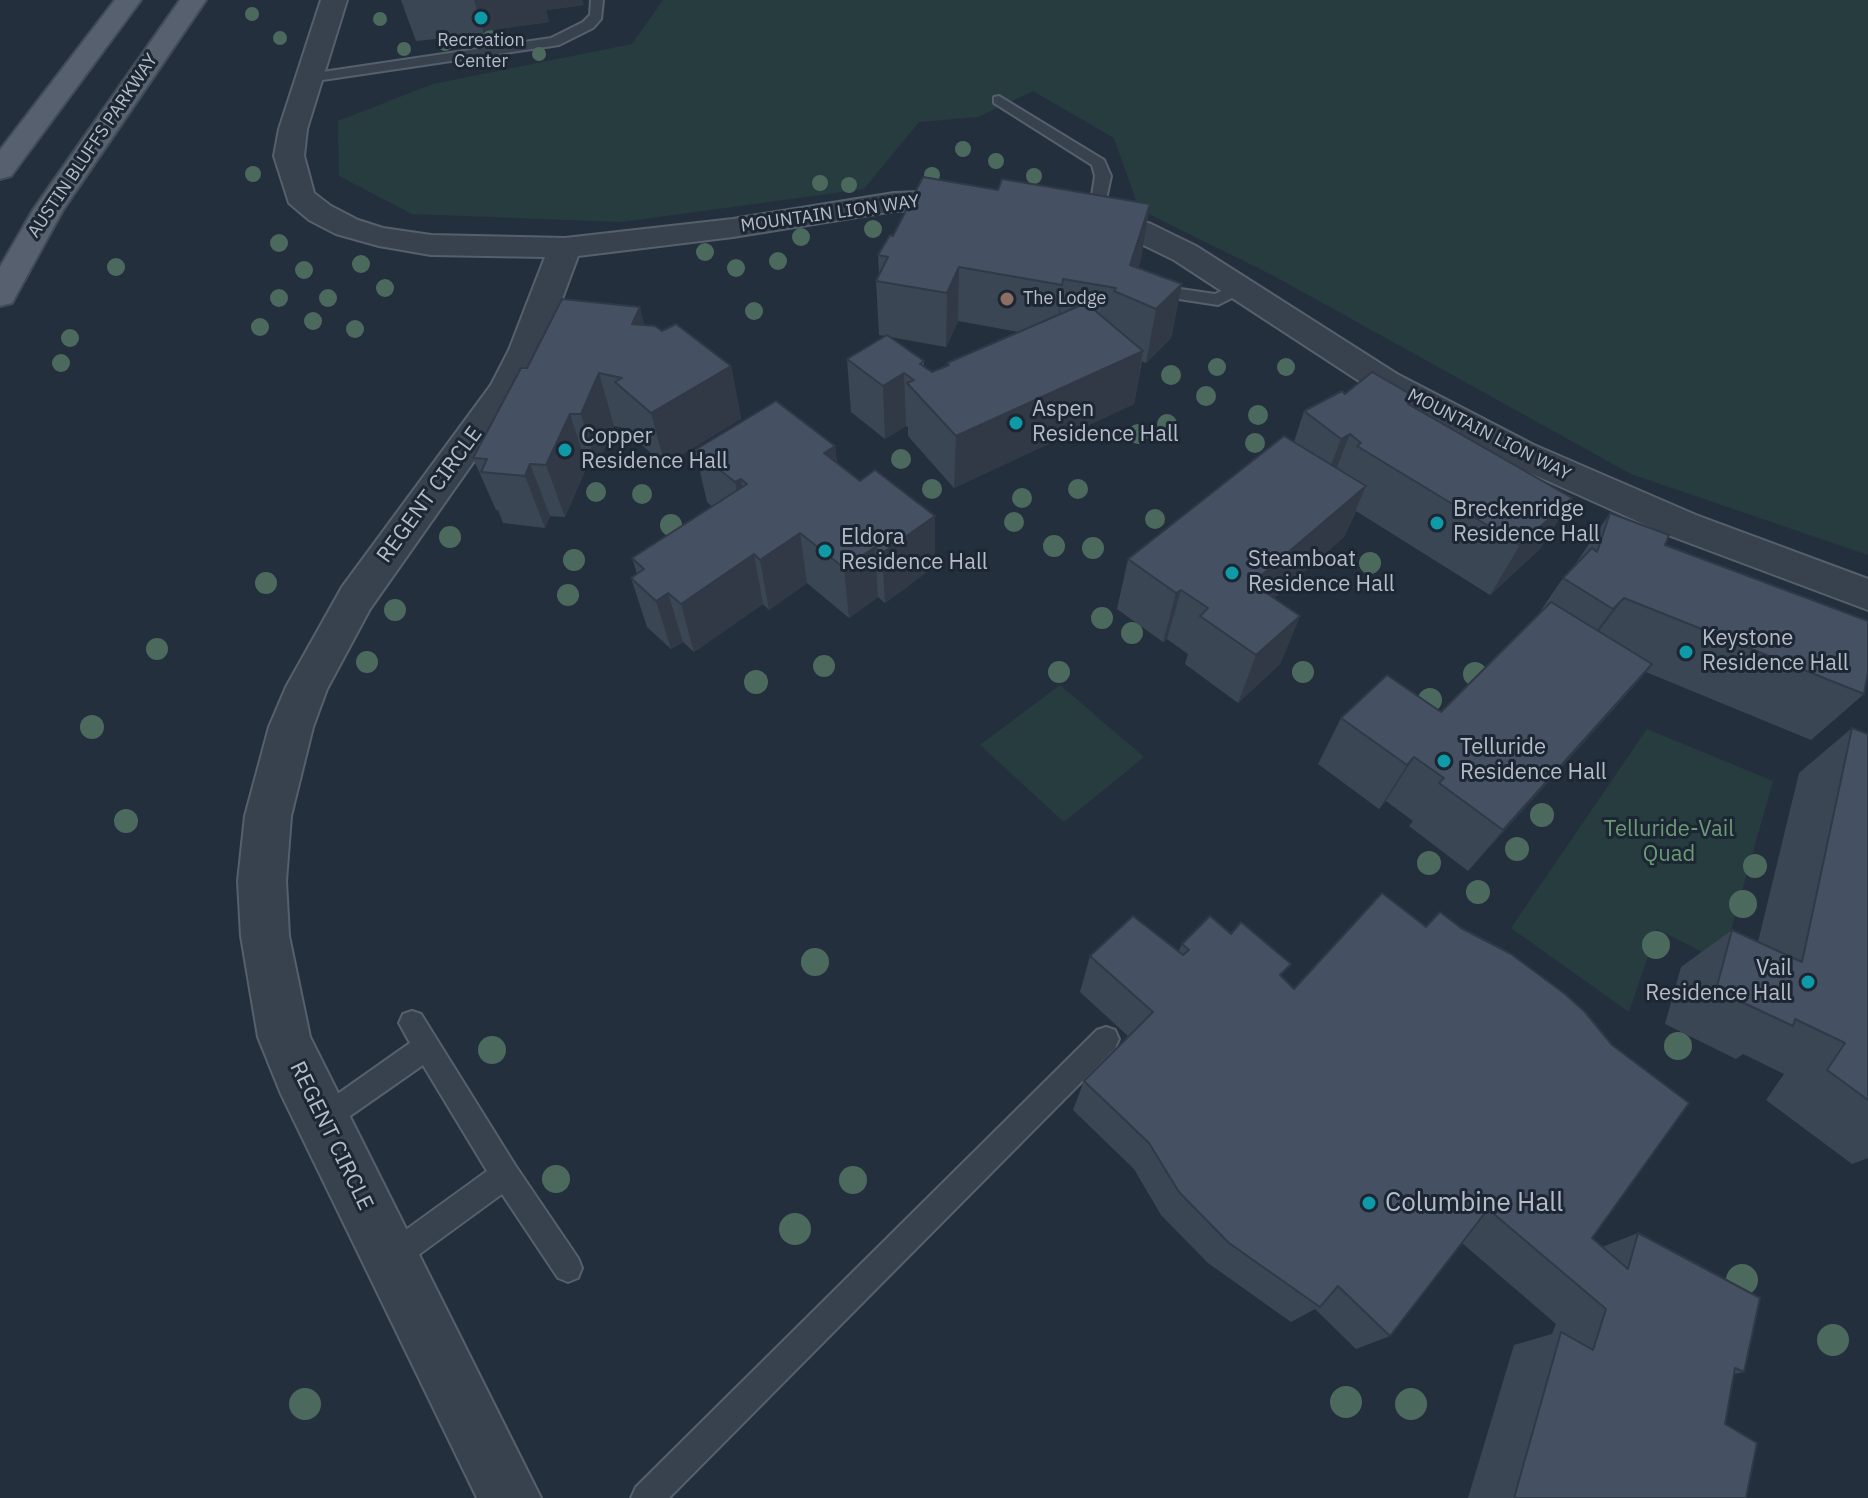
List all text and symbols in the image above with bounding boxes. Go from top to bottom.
marker: Recreation Center [472,9,490,27]
place label: Recreation Center [437,30,525,72]
street label: AUSTIN BLUFFS PARKWAY [23,50,163,242]
street label: MOUNTAIN LION WAY [739,191,921,237]
place label: The Lodge [1023,288,1106,310]
marker: The Lodge [998,290,1016,308]
street label: MOUNTAIN LION WAY [1404,384,1574,486]
place label: Aspen Residence Hall [1032,397,1179,448]
marker: Aspen Residence Hall [1007,414,1025,432]
street label: REGENT CIRCLE [372,422,488,568]
place label: Copper Residence Hall [581,424,728,476]
marker: Copper Residence Hall [556,441,574,459]
place label: Breckenridge Residence Hall [1453,497,1600,548]
marker: Breckenridge Residence Hall [1428,514,1446,532]
place label: Eldora Residence Hall [841,525,988,576]
marker: Eldora Residence Hall [816,542,834,560]
place label: Steamboat Residence Hall [1248,547,1395,598]
marker: Steamboat Residence Hall [1223,564,1241,582]
place label: Keystone Residence Hall [1702,626,1849,678]
marker: Keystone Residence Hall [1677,643,1695,661]
place label: Telluride Residence Hall [1460,735,1607,786]
marker: Telluride Residence Hall [1435,752,1453,770]
park label: Telluride-Vail Quad [1604,817,1734,868]
place label: Vail Residence Hall [1645,956,1792,1008]
marker: Vail Residence Hall [1799,973,1817,991]
street label: REGENT CIRCLE [284,1057,378,1215]
place label: Columbine Hall [1385,1187,1563,1219]
marker: Columbine Hall [1360,1194,1378,1212]

